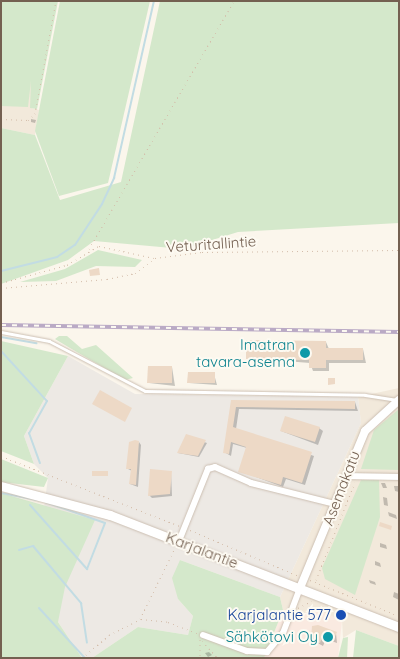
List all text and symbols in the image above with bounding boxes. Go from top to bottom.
street label: Veturitallintie [165,232,257,256]
place label: Imatran tavara-asema [196,335,295,370]
marker: Imatran tavara-asema [299,347,311,359]
street label: Asemakatu [319,448,363,528]
street label: Karjalantie [163,528,241,572]
place label: Karjalantie 577 [227,606,331,624]
marker: Karjalantie 577 [335,609,347,621]
place label: Sähkötovi Oy [226,628,318,646]
marker: Sähkötovi Oy [322,631,334,643]

